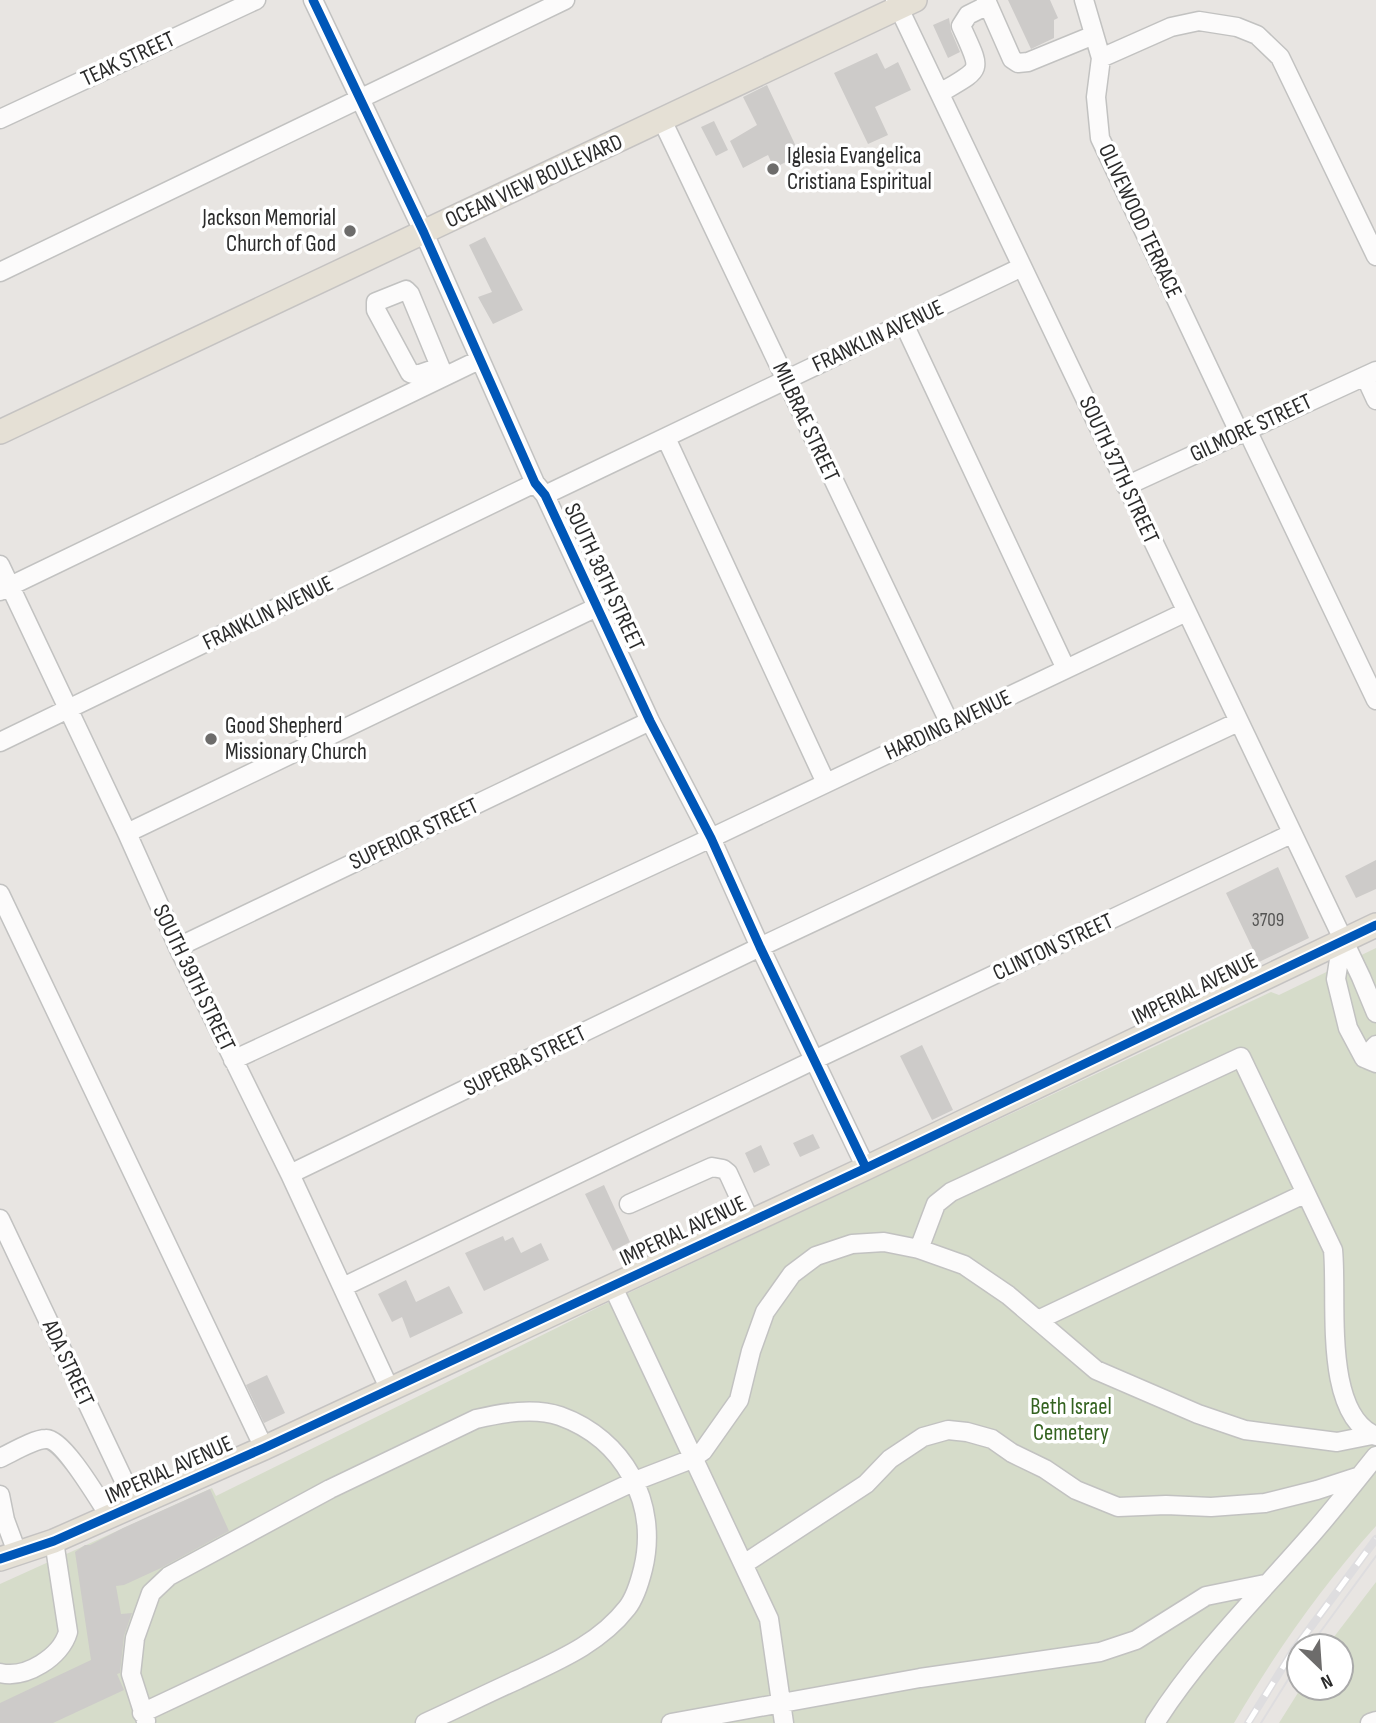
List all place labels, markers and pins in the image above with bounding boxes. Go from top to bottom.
place label: Iglesia Evangelica Cristiana Espiritual [787,142,932,196]
marker: Iglesia Evangelica Cristiana Espiritual [765,161,781,177]
place label: Jackson Memorial Church of God [201,204,336,258]
marker: Jackson Memorial Church of God [342,223,358,239]
place label: Good Shepherd Missionary Church [225,712,367,766]
marker: Good Shepherd Missionary Church [203,731,219,747]

